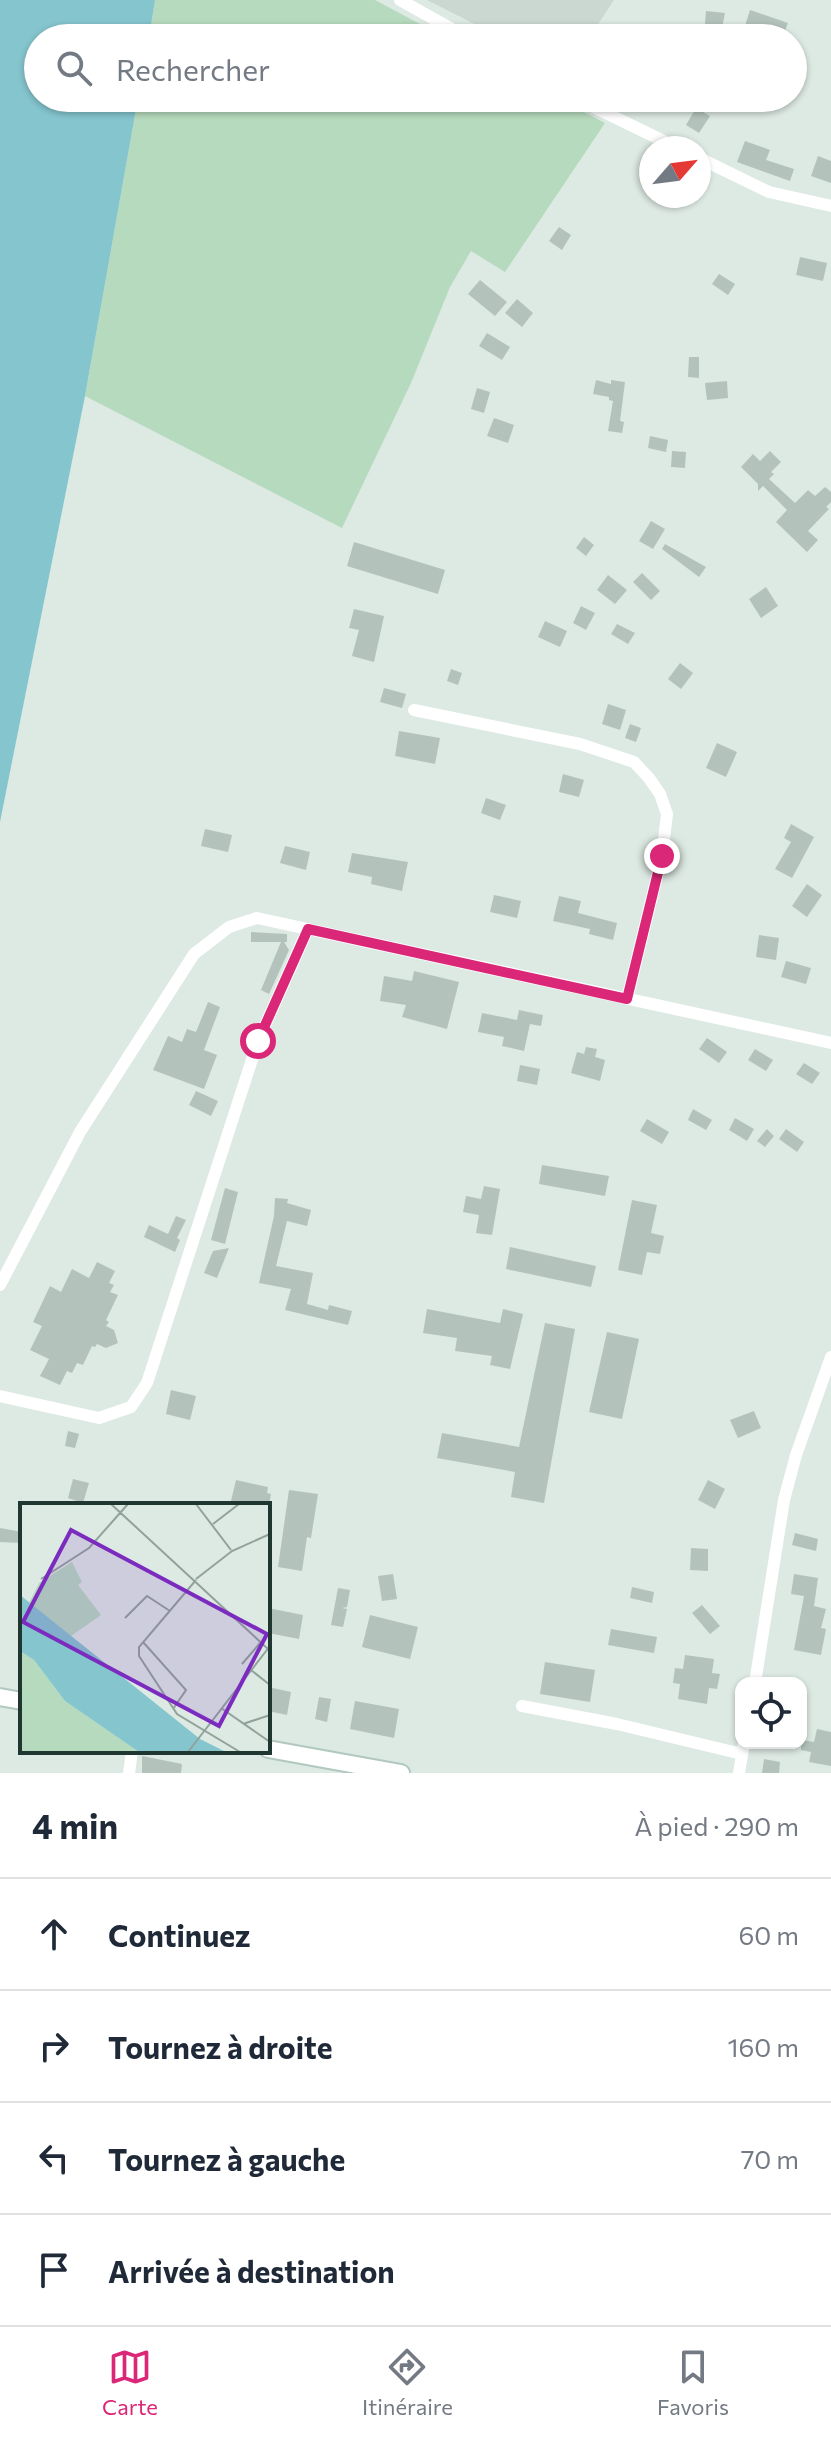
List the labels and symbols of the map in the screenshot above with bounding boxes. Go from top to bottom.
north arrow [639,136,711,208]
route end [644,838,680,874]
route start [240,1023,276,1059]
inset map [20,1503,270,1753]

